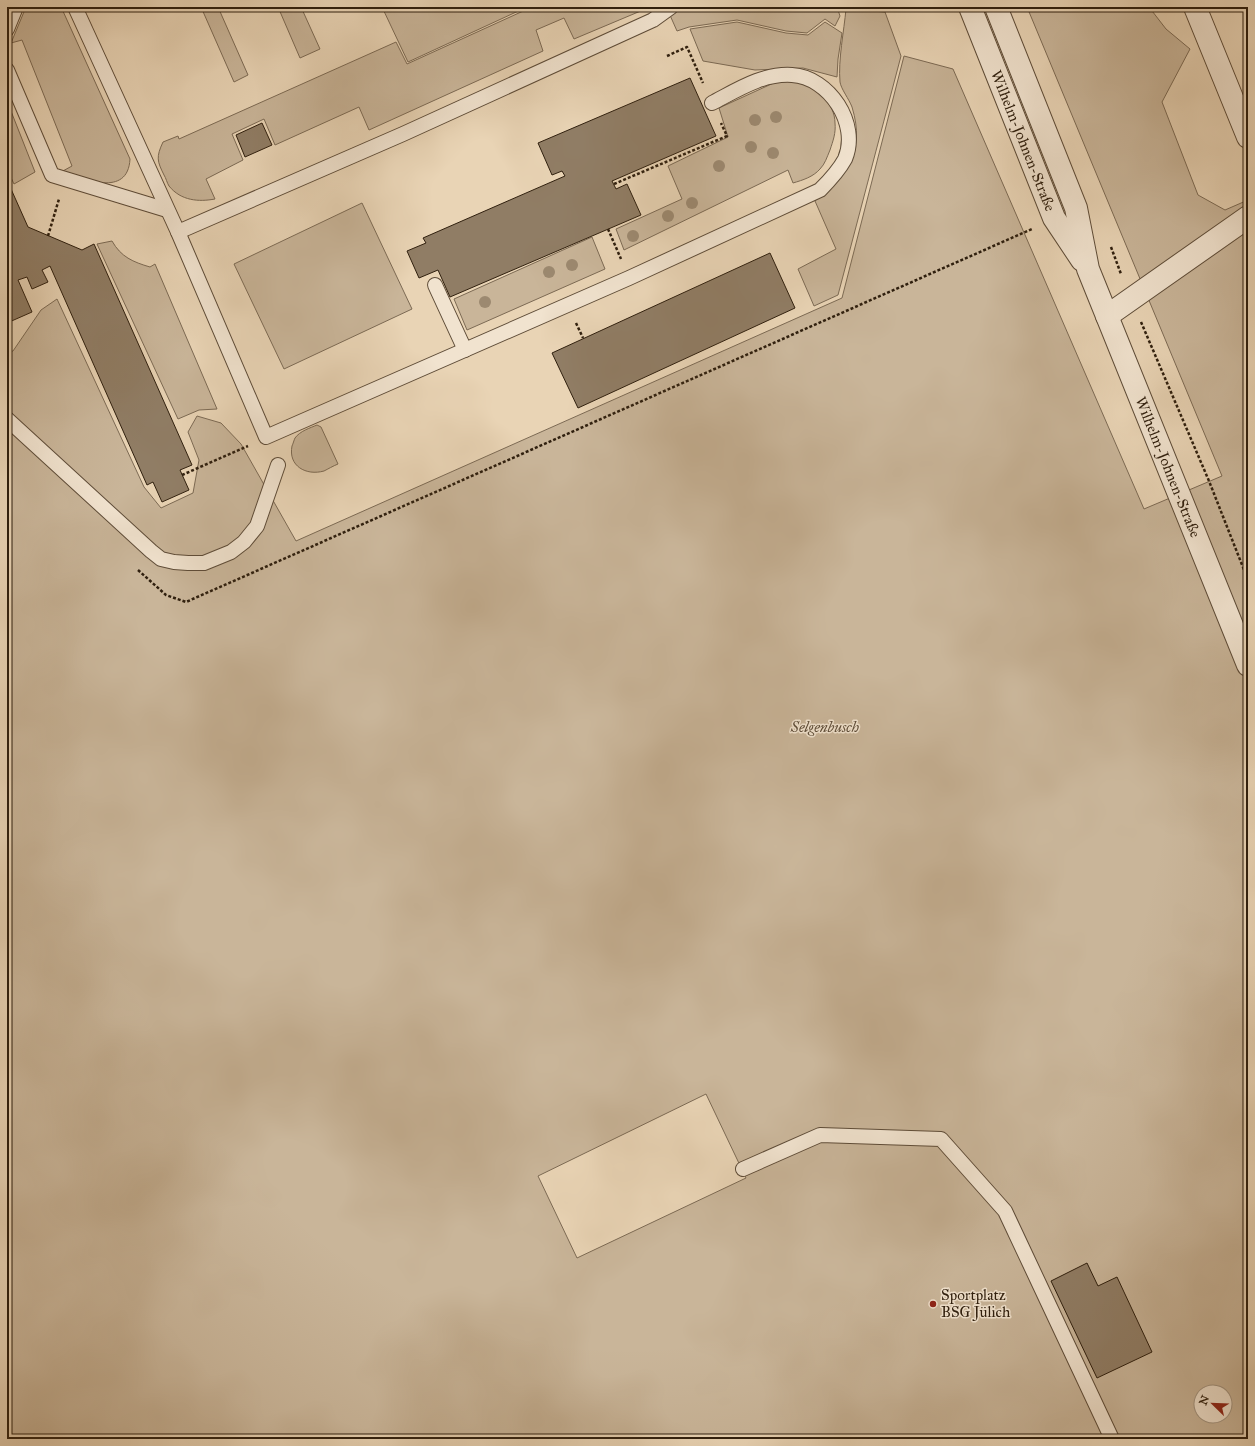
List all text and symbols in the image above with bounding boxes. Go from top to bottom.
street label: Wilhelm-Johnen-Straße [987,68,1059,214]
street label: Wilhelm-Johnen-Straße [1132,394,1204,540]
park label: Selgenbusch [790,718,860,736]
place label: Sportplatz BSG Jülich [941,1286,1011,1322]
marker: Sportplatz BSG Jülich [928,1299,938,1309]
north arrow [1193,1384,1233,1424]
text: N [1196,1393,1212,1407]

